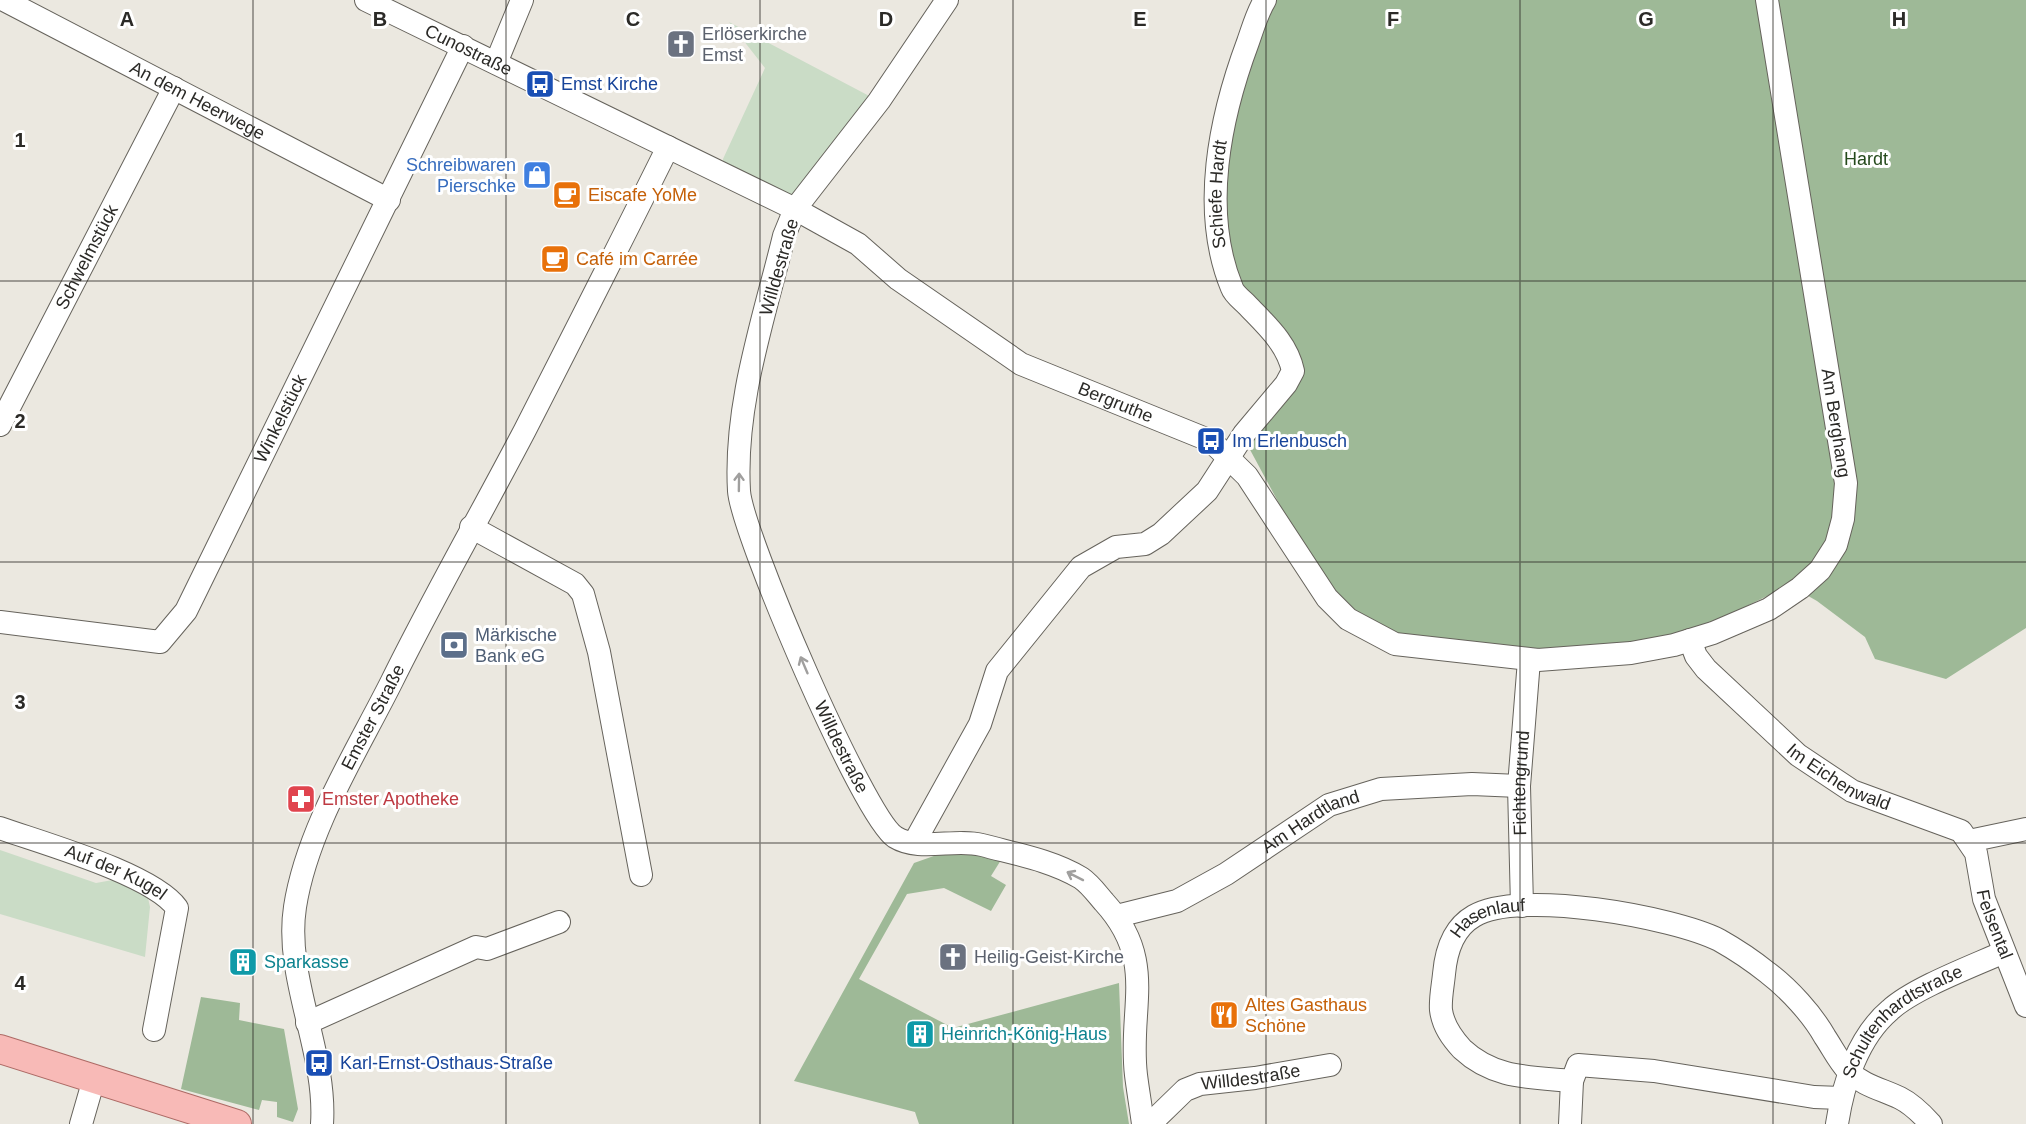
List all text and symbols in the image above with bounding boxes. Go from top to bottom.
text: A [120,8,134,30]
text: B [373,8,387,30]
text: C [626,8,640,30]
text: D [879,8,893,30]
text: E [1133,8,1147,30]
text: F [1387,8,1399,30]
text: G [1638,8,1654,30]
text: H [1892,8,1906,30]
street label: Cunostraße [422,20,515,80]
place label: Erlöserkirche Emst [702,24,807,65]
church icon: Erlöserkirche Emst [665,28,697,60]
street label: An dem Heerwege [127,57,268,144]
bus stop icon: Emst Kirche [524,68,556,100]
place label: Emst Kirche [561,74,658,94]
text: 1 [14,129,26,151]
street label: Schiefe Hardt [1206,138,1231,250]
park label: Hardt [1844,149,1888,169]
place label: Schreibwaren Pierschke [406,155,516,196]
shop icon: Schreibwaren Pierschke [521,159,553,191]
cafe icon: Eiscafe YoMe [551,179,583,211]
place label: Eiscafe YoMe [588,185,697,205]
street label: Schwelmstück [51,200,122,313]
street label: Willdestraße [756,216,802,318]
cafe icon: Café im Carrée [539,243,571,275]
place label: Café im Carrée [576,249,698,269]
street label: Am Berghang [1818,367,1854,479]
street label: Winkelstück [250,370,311,466]
street label: Bergruthe [1075,378,1156,426]
text: 2 [14,410,26,432]
bus stop icon: Im Erlenbusch [1195,425,1227,457]
place label: Im Erlenbusch [1232,431,1347,451]
one-way arrow [734,473,745,493]
place label: Märkische Bank eG [475,625,557,666]
bank icon: Märkische Bank eG [438,629,470,661]
one-way arrow [798,657,809,675]
street label: Emster Straße [337,661,409,773]
text: 3 [14,691,26,713]
street label: Willdestraße [810,698,873,797]
street label: Fichtengrund [1509,730,1533,836]
street label: Im Eichenwald [1782,740,1893,814]
pharmacy icon: Emster Apotheke [285,783,317,815]
street label: Am Hardtland [1258,786,1362,857]
place label: Emster Apotheke [322,789,459,809]
street label: Auf der Kugel [62,841,171,904]
one-way arrow [1067,870,1084,882]
street label: Felsental [1973,888,2017,962]
street label: Hasenlauf [1446,895,1526,942]
church icon: Heilig-Geist-Kirche [937,941,969,973]
building icon: Sparkasse [227,946,259,978]
place label: Heilig-Geist-Kirche [974,947,1124,967]
place label: Sparkasse [264,952,349,972]
street label: Schultenhardtstraße [1839,961,1966,1081]
text: 4 [14,972,26,994]
place label: Altes Gasthaus Schöne [1245,995,1367,1036]
restaurant icon: Altes Gasthaus Schöne [1208,999,1240,1031]
building icon: Heinrich-König-Haus [904,1018,936,1050]
place label: Heinrich-König-Haus [941,1024,1107,1044]
bus stop icon: Karl-Ernst-Osthaus-Straße [303,1047,335,1079]
place label: Karl-Ernst-Osthaus-Straße [340,1053,553,1073]
street label: Willdestraße [1200,1060,1302,1094]

